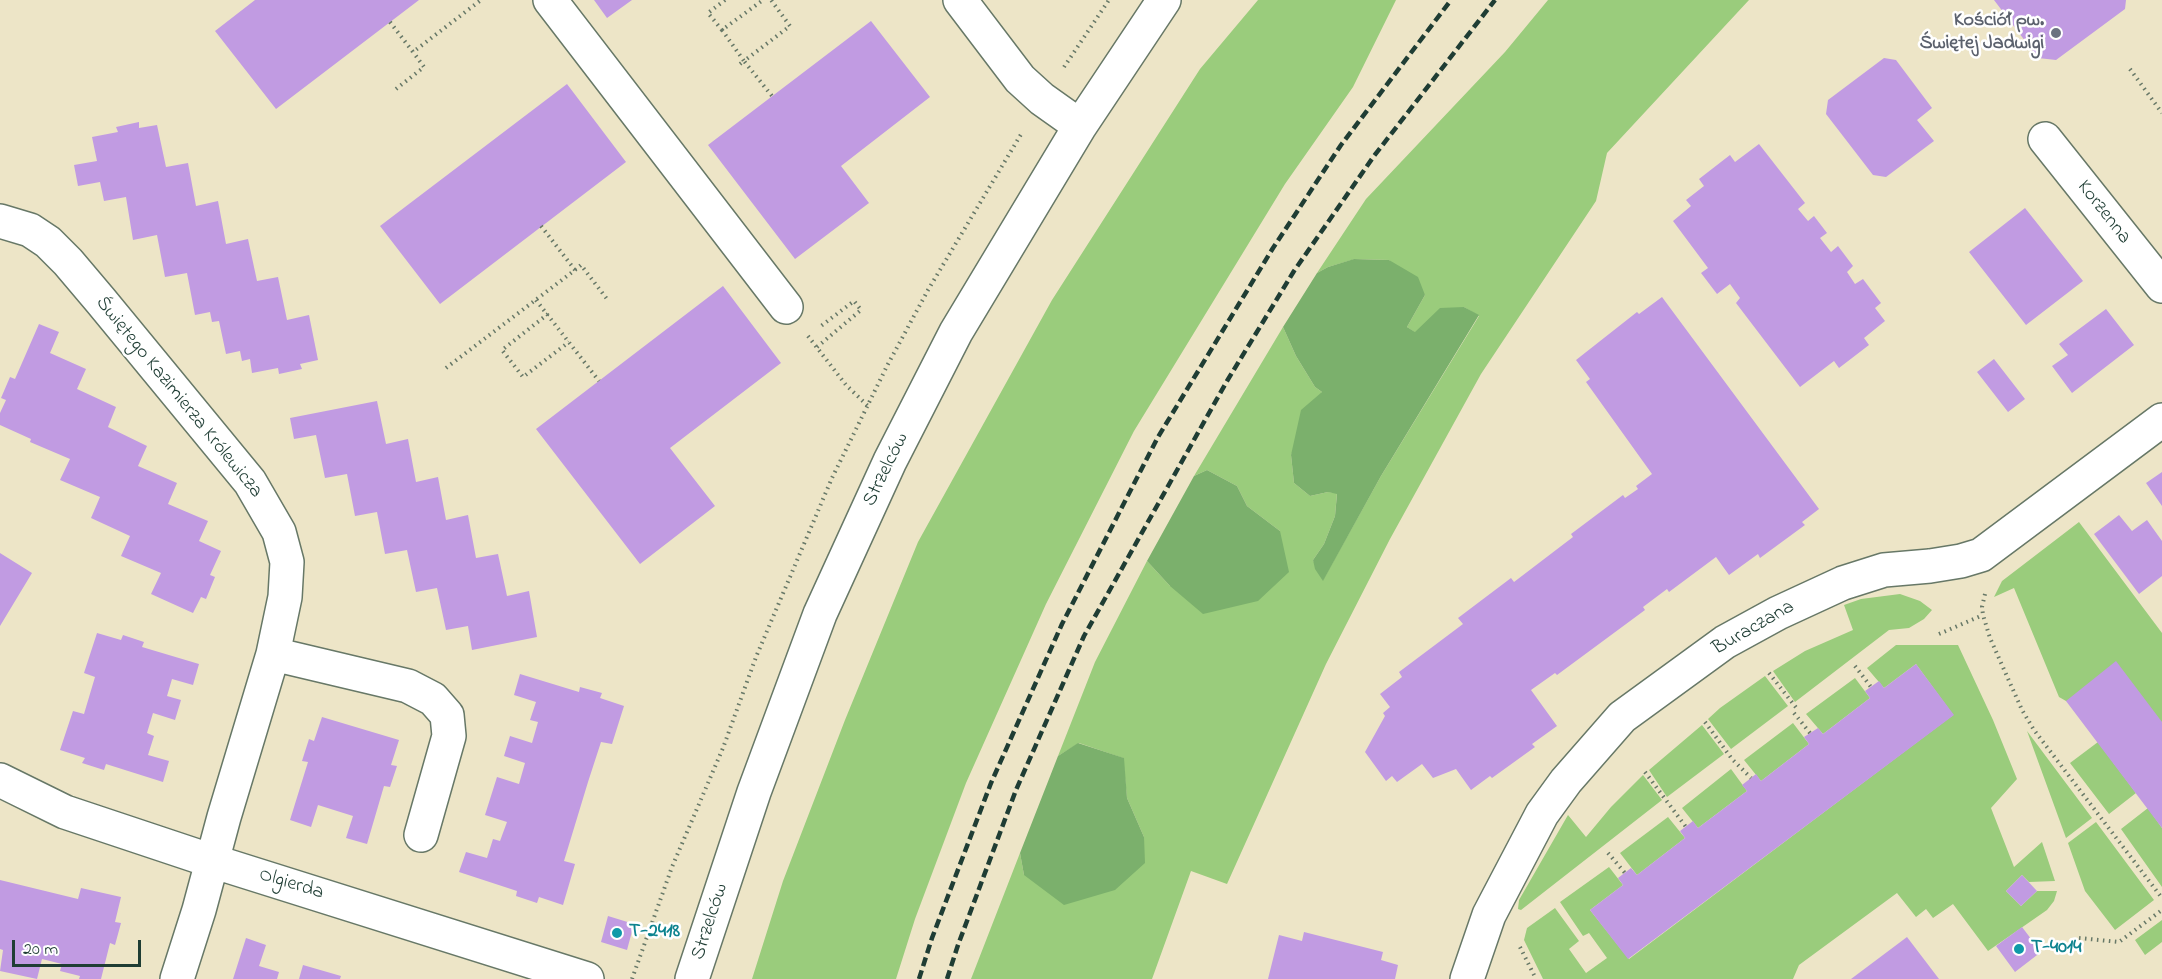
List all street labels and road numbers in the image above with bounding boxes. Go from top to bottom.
street label: Korzenna [2071,176,2135,250]
street label: Świętego Kazimierza Królewicza [89,292,267,504]
street label: Strzelców [859,429,915,511]
street label: Buraczana [1709,596,1799,662]
street label: Olgierda [256,864,326,906]
street label: Strzelców [687,881,735,963]

